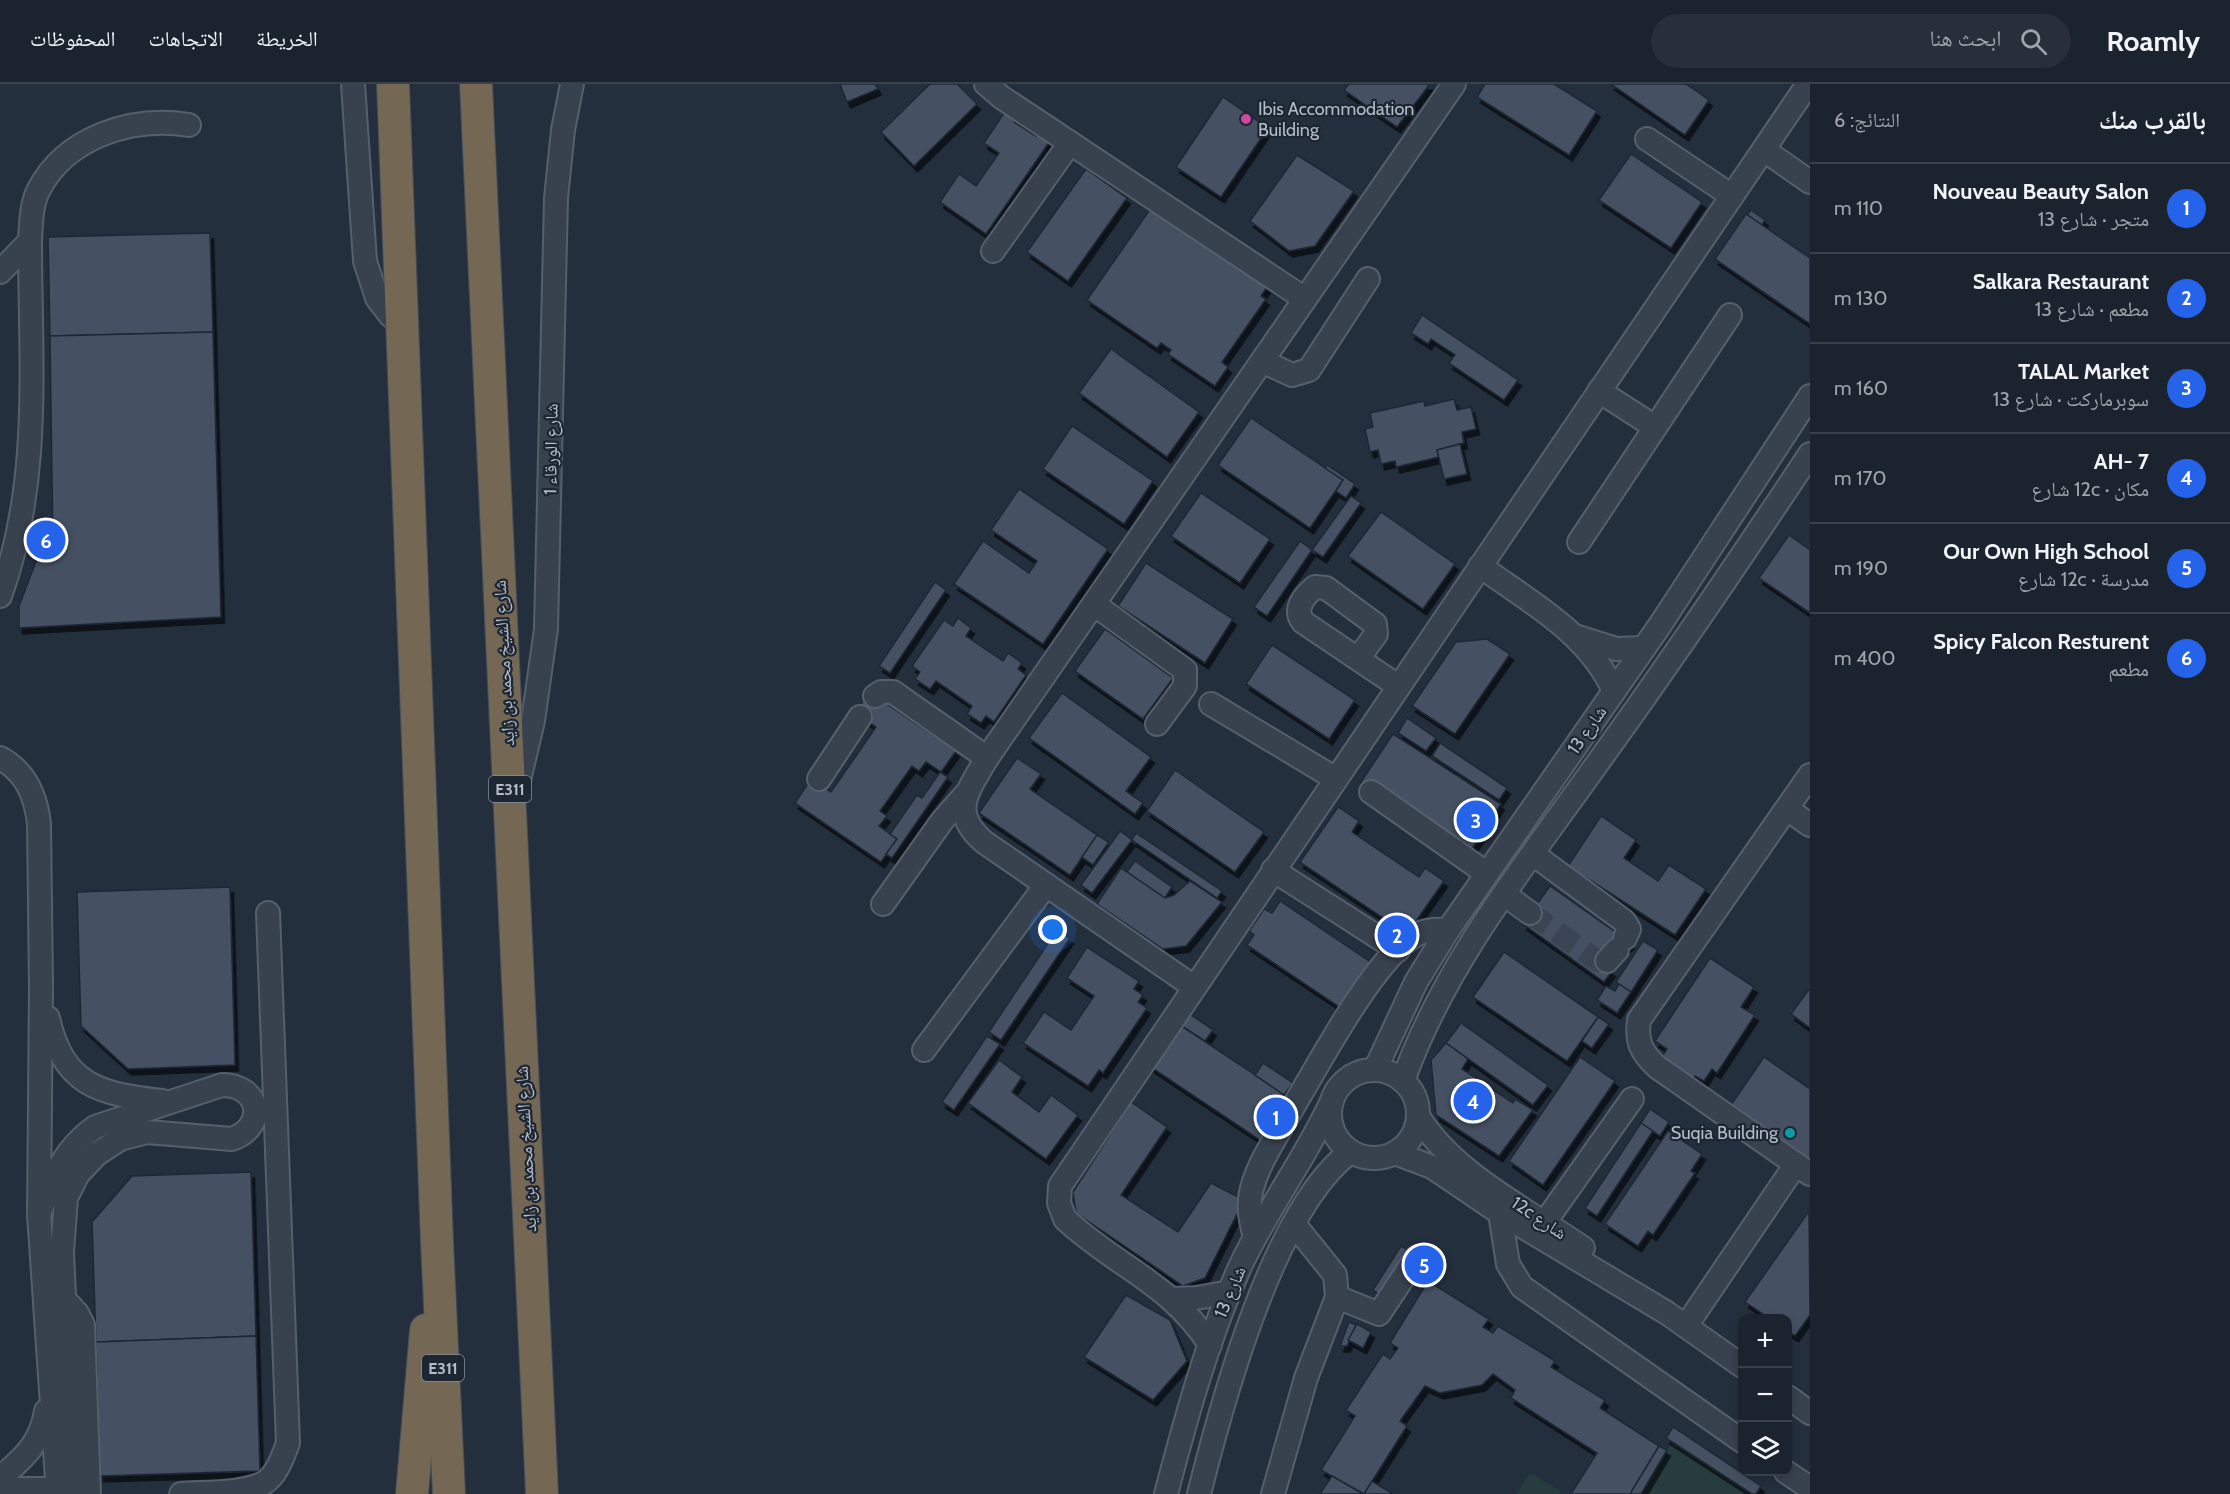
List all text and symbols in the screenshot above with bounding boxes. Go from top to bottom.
search box [1651,14,2071,68]
text: Roamly [2107,24,2200,58]
text: ابحث هنا [1929,25,2002,52]
icon: search [2017,25,2050,58]
text: المحفوظات [30,26,115,51]
text: الاتجاهات [148,26,223,51]
text: الخريطة [256,26,318,51]
place label: Ibis Accommodation Building [1258,98,1414,141]
text: بالقرب منك [2099,104,2206,136]
text: النتائج: 6 [1834,108,1900,132]
marker: Ibis Accommodation Building [1239,112,1253,126]
text: Nouveau Beauty Salon [1933,178,2149,205]
text: 110 m [1834,196,1883,220]
text: 1 [2183,196,2190,220]
text: متجر · شارع 13 [2038,207,2149,231]
text: Salkara Restaurant [1973,268,2149,295]
text: 130 m [1834,286,1887,310]
text: 2 [2181,286,2192,310]
text: مطعم · شارع 13 [2035,297,2149,321]
text: TALAL Market [2018,358,2149,385]
text: 160 m [1834,376,1888,400]
text: 3 [2181,376,2192,400]
text: سوبرماركت · شارع 13 [1993,387,2149,411]
street label: شارع الورقاء 1 [539,403,563,495]
text: AH- 7 [2094,448,2149,475]
text: 170 m [1834,466,1886,490]
text: 4 [2180,466,2193,490]
text: مكان · 12c شارع [2032,477,2149,501]
pin: 6 [26,518,66,562]
text: Our Own High School [1943,538,2149,565]
text: 190 m [1834,556,1888,580]
text: 5 [2181,556,2192,580]
text: مدرسة · 12c شارع [2018,567,2149,591]
street label: شارع الشيخ محمد بن زايد [489,579,520,747]
text: Spicy Falcon Resturent [1933,628,2149,655]
text: 400 m [1834,646,1896,670]
text: 6 [2181,646,2192,670]
text: مطعم [2108,657,2149,681]
street label: شارع 13 [1563,702,1611,758]
road number: E311 [489,776,531,802]
pin: 3 [1456,798,1496,842]
pin: 2 [1378,912,1416,958]
your location [1038,915,1067,944]
street label: شارع الشيخ محمد بن زايد [511,1065,542,1233]
pin: 4 [1454,1078,1492,1124]
pin: 1 [1256,1094,1296,1140]
place label: Suqia Building [1671,1122,1779,1144]
marker: Suqia Building [1783,1126,1797,1140]
street label: 12c شارع [1507,1192,1571,1244]
pin: 5 [1404,1242,1444,1288]
street label: شارع 13 [1209,1263,1251,1321]
map controls [1738,1314,1792,1476]
button: + [1738,1314,1792,1368]
road number: E311 [422,1355,464,1381]
button: − [1738,1368,1792,1422]
button: layers [1738,1422,1792,1476]

